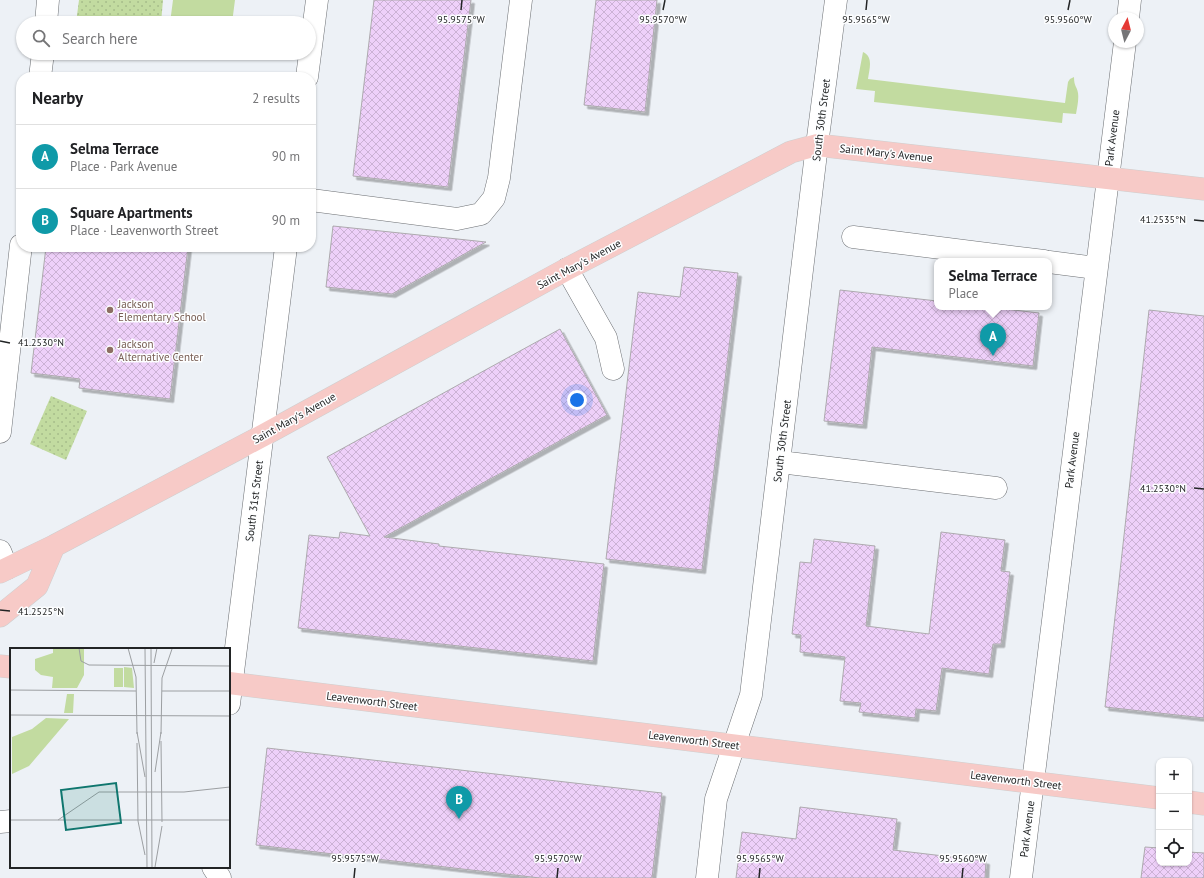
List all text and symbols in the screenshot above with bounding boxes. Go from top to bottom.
north arrow [1108,12,1144,48]
text: 95.9575°W [437,13,485,26]
text: 95.9570°W [639,13,687,26]
text: 95.9565°W [842,13,890,26]
text: 95.9560°W [1044,13,1092,26]
search box [16,16,316,60]
icon: search [30,27,52,49]
text: Search here [62,29,138,48]
street label: South 30th Street [809,78,833,162]
text: Nearby [32,87,83,109]
text: 2 results [252,90,300,107]
street label: Park Avenue [1102,109,1122,167]
text: Selma Terrace [70,139,159,158]
street label: Saint Mary's Avenue [839,141,933,165]
text: A [41,148,49,165]
text: 90 m [272,148,300,165]
text: Place · Park Avenue [70,158,177,175]
text: Square Apartments [70,203,193,222]
text: B [41,212,49,229]
text: 90 m [272,212,300,229]
text: 41.2535°N [1140,213,1186,226]
text: Place · Leavenworth Street [70,222,218,239]
street label: Saint Mary's Avenue [535,236,624,292]
popup [934,258,1052,310]
text: Selma Terrace [949,266,1037,285]
text: Place [949,285,978,302]
place label: Jackson Elementary School [117,297,206,324]
marker: Jackson Elementary School [105,305,115,315]
pin: A [980,323,1006,356]
text: 41.2530°N [18,336,64,349]
place label: Jackson Alternative Center [117,337,203,364]
marker: Jackson Alternative Center [105,345,115,355]
street label: Saint Mary's Avenue [250,389,339,447]
your location [567,390,587,410]
street label: South 30th Street [770,399,794,483]
street label: Park Avenue [1062,431,1082,489]
street label: South 31st Street [242,459,266,542]
text: 41.2530°N [1140,482,1186,495]
text: 41.2525°N [18,605,64,618]
inset map [10,648,230,868]
street label: Leavenworth Street [326,688,419,714]
street label: Leavenworth Street [648,727,741,753]
map controls [1156,758,1192,866]
button: + [1156,758,1192,794]
street label: Leavenworth Street [970,767,1063,793]
pin: B [446,786,472,819]
button: − [1156,794,1192,830]
street label: Park Avenue [1017,800,1037,858]
button: locate [1156,830,1192,866]
text: 95.9575°W [331,852,379,865]
text: 95.9570°W [534,852,582,865]
text: 95.9565°W [736,852,784,865]
text: 95.9560°W [939,852,987,865]

